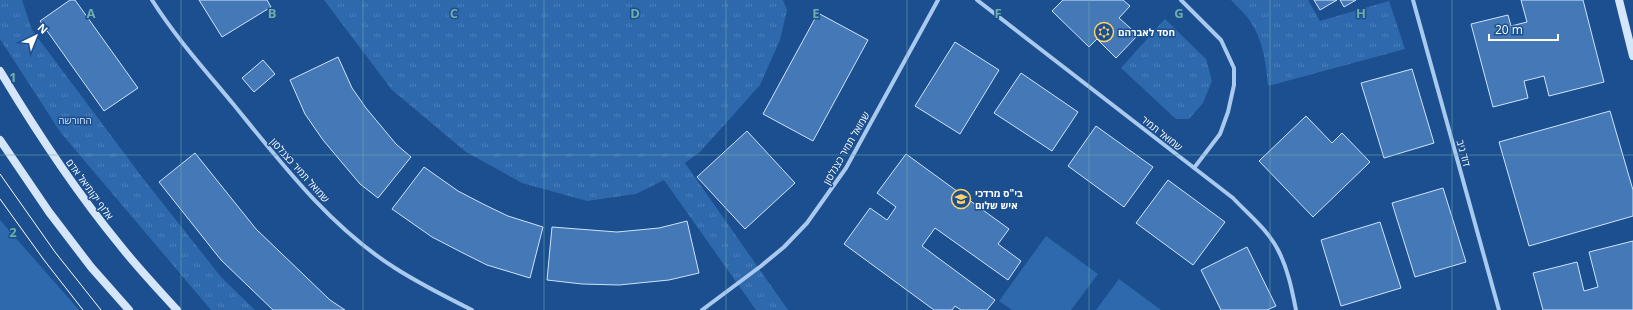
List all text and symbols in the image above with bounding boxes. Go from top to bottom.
text: A [87,4,96,22]
text: B [268,4,277,22]
text: C [450,4,458,22]
text: D [630,4,640,22]
text: E [812,4,820,22]
text: F [994,4,1002,22]
text: G [1174,4,1184,22]
text: H [1356,4,1366,22]
north arrow [16,16,56,56]
scale bar [1489,16,1558,42]
text: N [35,20,52,37]
synagogue icon: חסד לאברהם [1093,21,1115,43]
text: 20 m [1495,21,1523,38]
place label: חסד לאברהם [1118,25,1175,39]
text: 1 [9,68,17,86]
street label: שמואל תמיר כצנלסון [819,109,873,187]
street label: שמואל תמיר [1138,112,1186,154]
park label: החורשה [58,113,92,127]
street label: שמואל תמיר כצנלסון [267,135,333,205]
street label: דוד ניב [1454,138,1474,168]
street label: אלוף יקותיאל אדם [63,156,117,222]
place label: בי"ס מרדכי איש שלום [975,186,1023,212]
school or university icon: בי"ס מרדכי איש שלום [950,188,972,210]
text: 2 [9,223,17,241]

